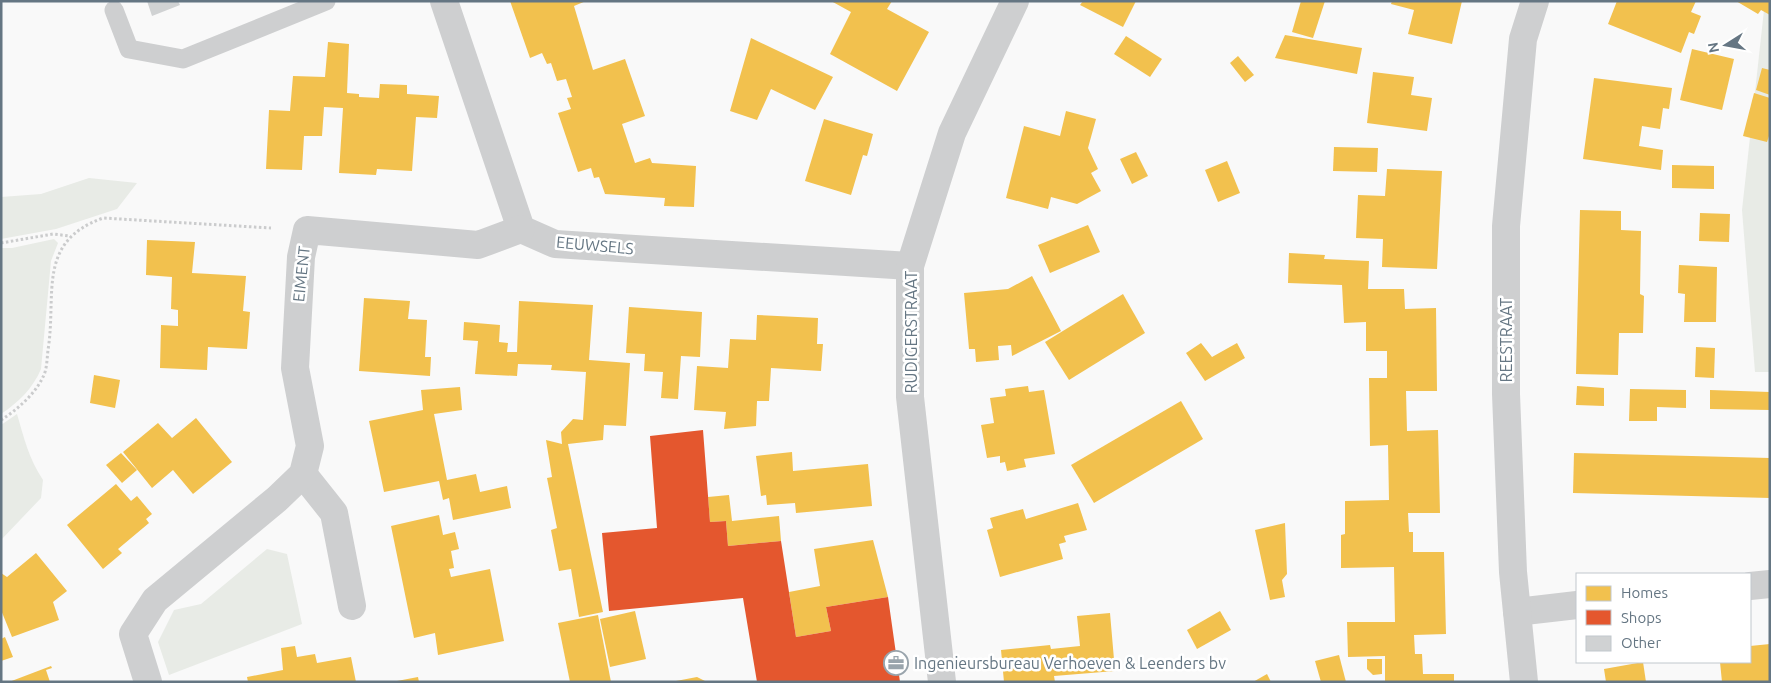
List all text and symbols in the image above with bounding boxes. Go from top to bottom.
north arrow [1701,20,1751,70]
text: N [1704,41,1722,54]
street label: EEUWSELS [556,233,634,257]
street label: EIMENT [289,245,313,303]
street label: RUDIGERSTRAAT [902,270,920,393]
street label: REESTRAAT [1497,297,1515,382]
legend [1576,573,1751,663]
text: Homes [1621,584,1668,601]
text: Shops [1621,609,1662,626]
text: Other [1621,634,1661,651]
office icon: Ingenieursbureau Verhoeven & Leenders bv [883,650,909,676]
place label: Ingenieursbureau Verhoeven & Leenders bv [914,654,1226,672]

